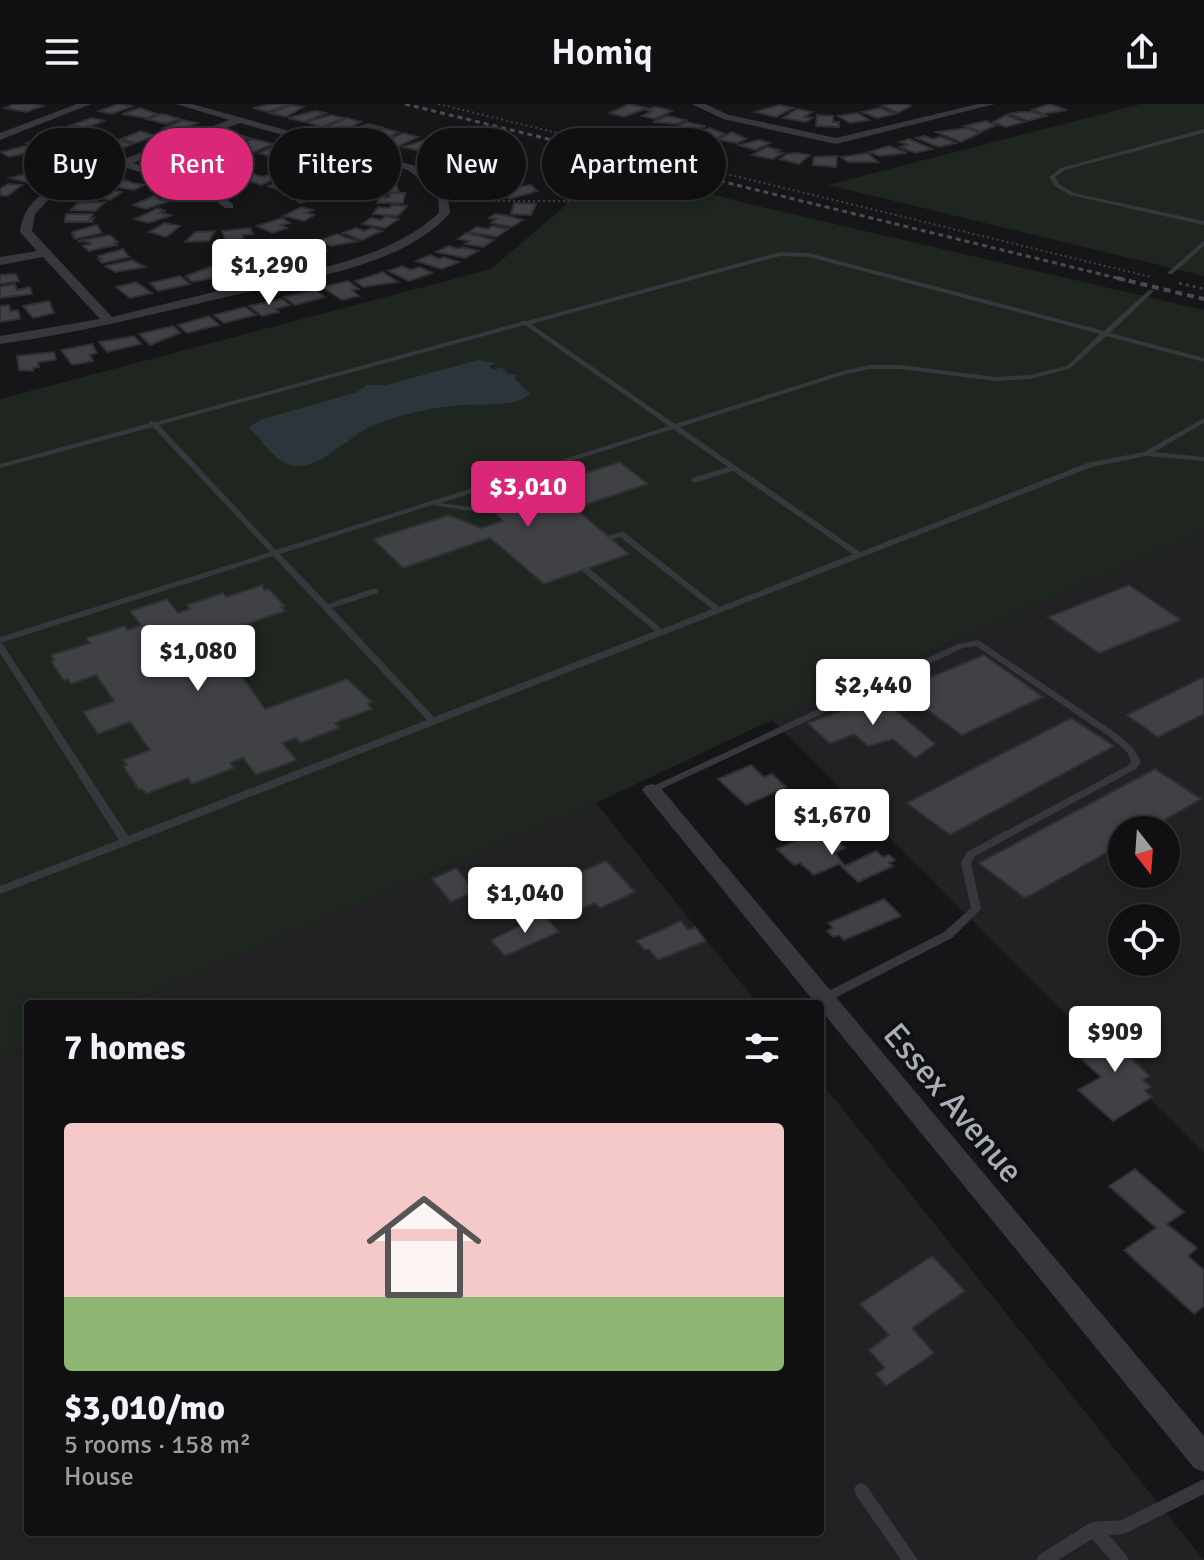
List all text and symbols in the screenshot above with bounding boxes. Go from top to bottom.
icon: menu [40,30,84,74]
text: Homiq [551,30,653,75]
icon: share [1120,30,1164,74]
chip: Buy [24,128,125,200]
chip: Rent [141,128,253,200]
chip: Filters [269,128,401,200]
chip: New [417,128,526,200]
chip: Apartment [542,128,726,200]
pin: $1,290 [204,239,334,307]
text: $1,290 [230,249,308,281]
pin: $3,010 [463,461,593,529]
text: $3,010 [489,471,567,503]
pin: $1,080 [133,625,263,693]
text: $1,080 [159,635,237,667]
pin: $2,440 [808,659,938,727]
text: $2,440 [834,669,912,701]
pin: $1,670 [767,789,897,857]
text: $1,670 [793,799,871,831]
north arrow [1108,816,1180,888]
map controls [1108,816,1180,976]
pin: $1,040 [460,867,590,935]
text: $1,040 [486,877,564,909]
button: locate [1108,904,1180,976]
pin: $909 [1068,1006,1162,1074]
street label: Essex Avenue [874,1015,1032,1191]
text: $909 [1087,1016,1143,1048]
icon: filters [740,1026,784,1070]
text: 7 homes [64,1027,185,1069]
icon: home [352,1175,496,1319]
text: $3,010/mo [64,1387,225,1429]
text: 5 rooms · 158 m² [64,1429,251,1461]
text: House [64,1461,134,1493]

